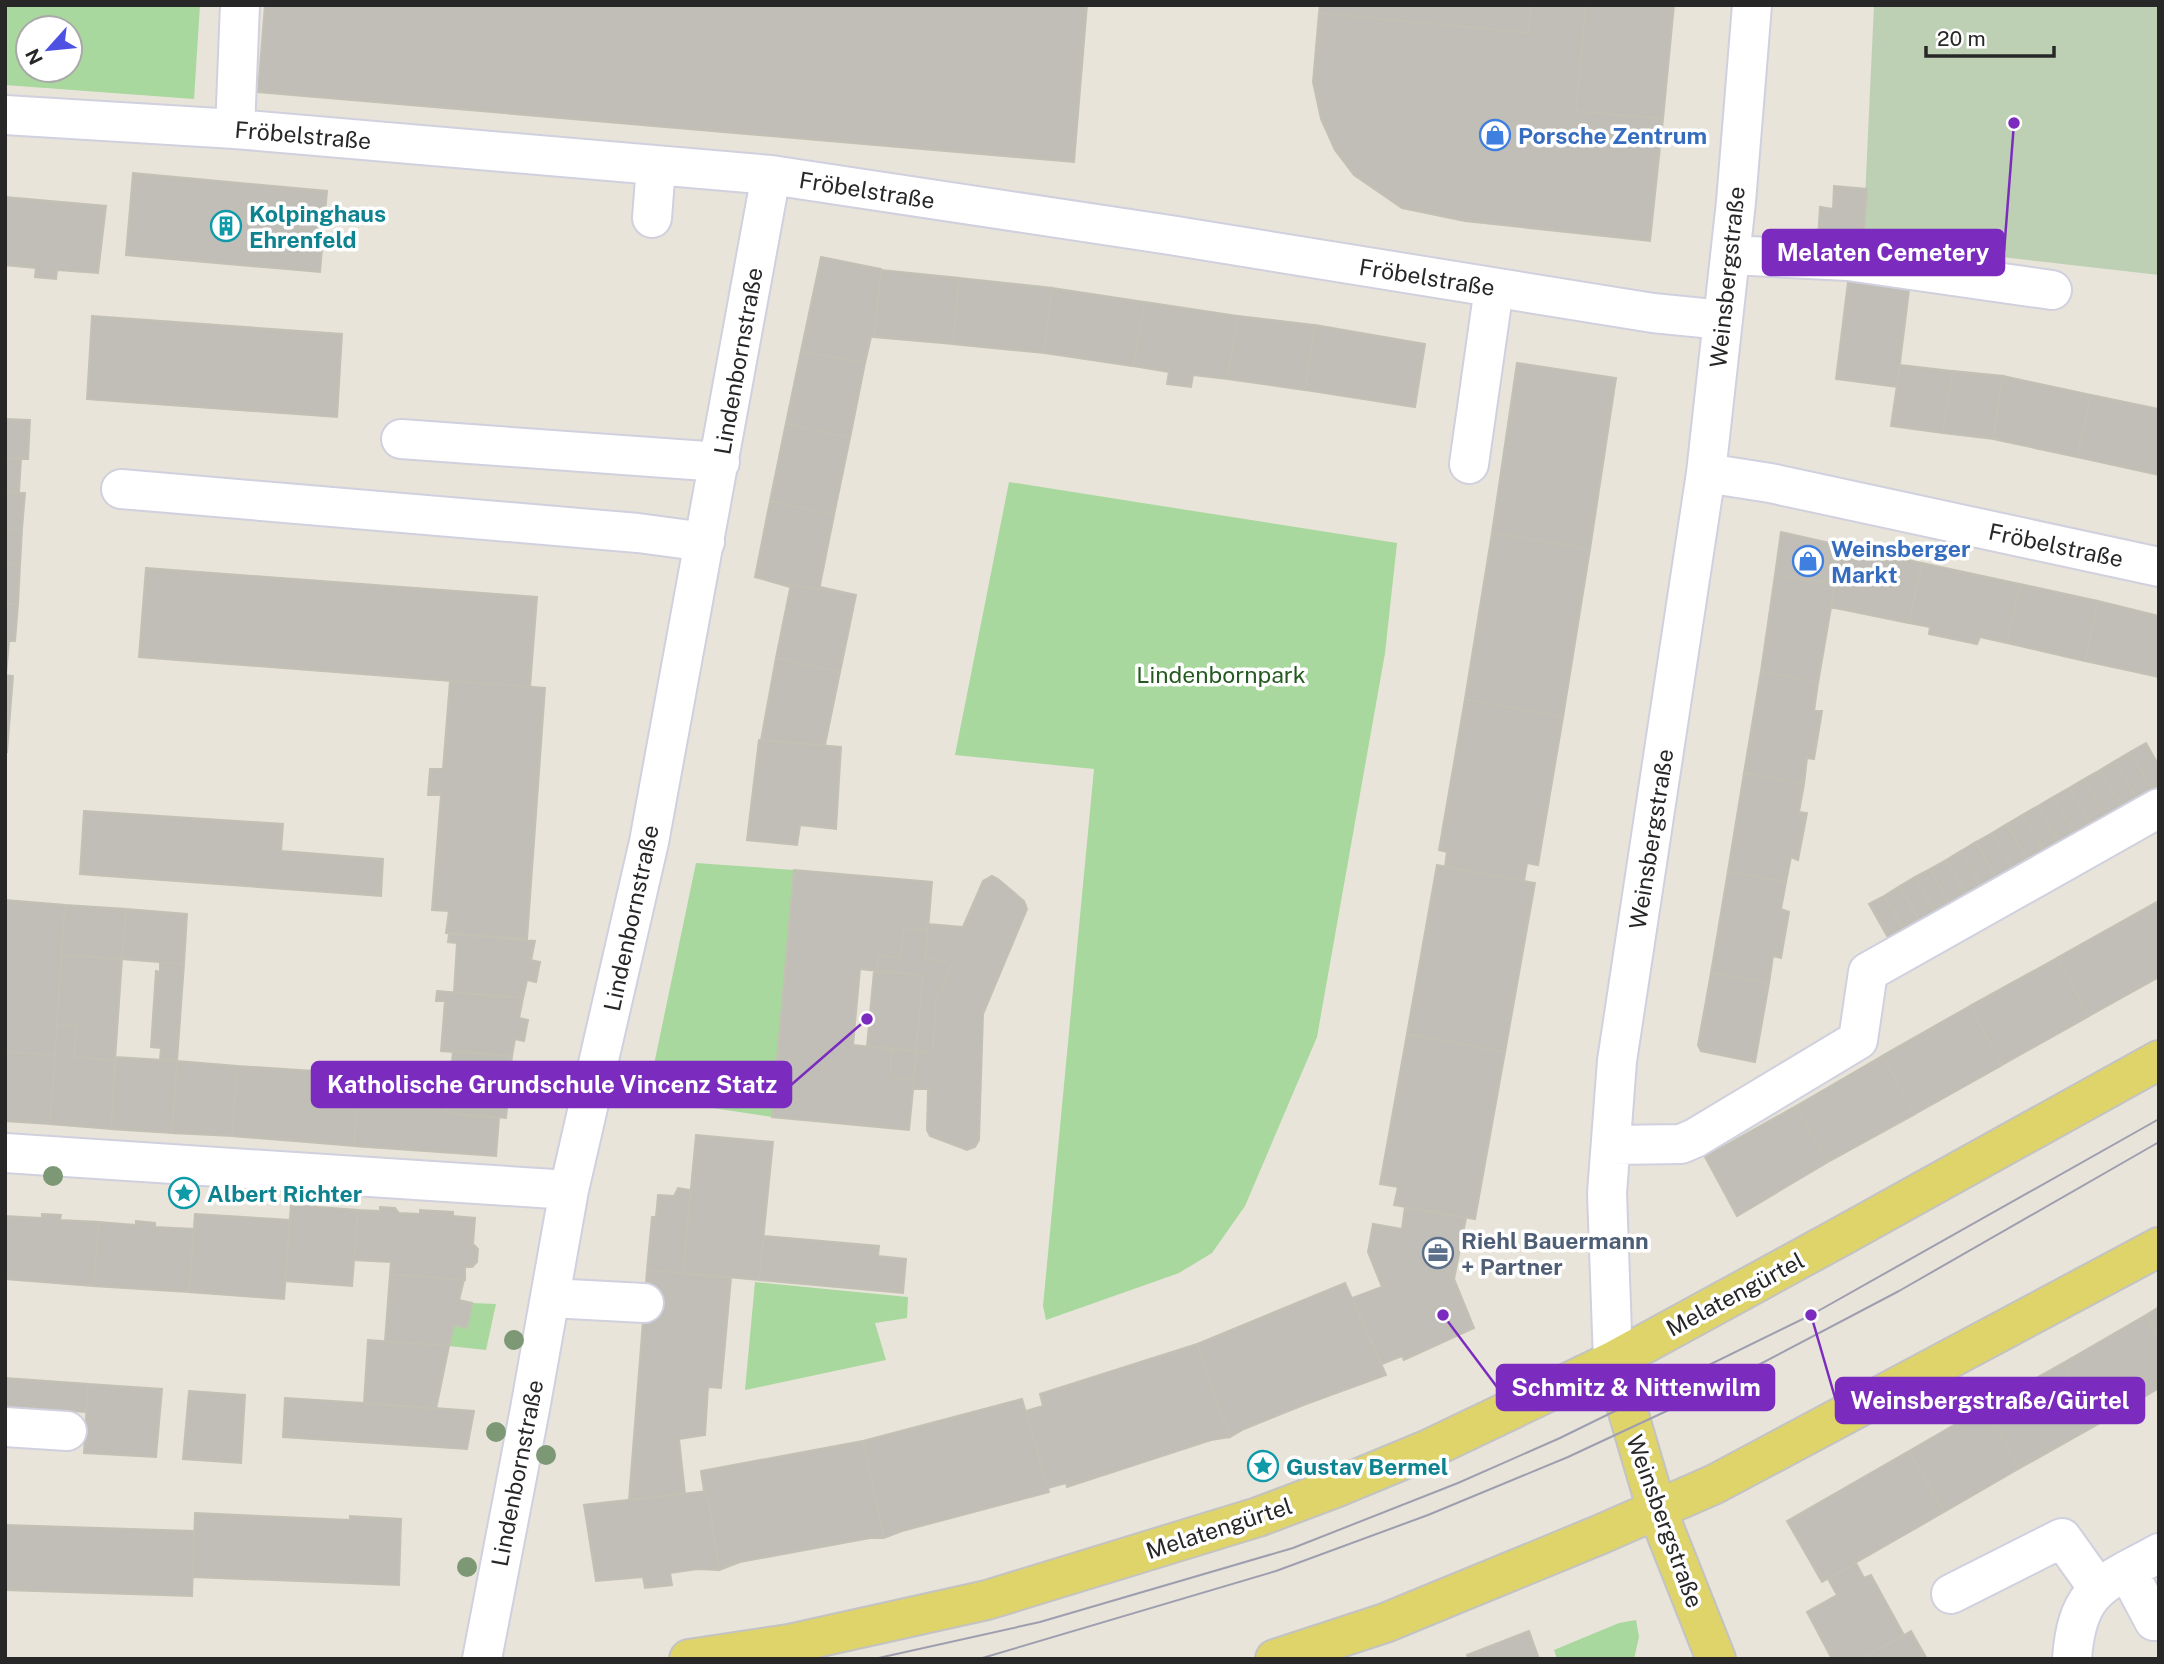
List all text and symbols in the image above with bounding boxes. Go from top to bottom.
north arrow [14,14,84,84]
scale bar [1926,14,2054,58]
text: 20 m [1937,26,1986,51]
text: N [21,45,47,68]
street label: Fröbelstraße [234,116,372,154]
shop icon: Porsche Zentrum [1478,118,1512,152]
place label: Porsche Zentrum [1518,122,1707,149]
street label: Fröbelstraße [797,166,937,214]
street label: Weinsbergstraße [1704,185,1750,369]
place label: Kolpinghaus Ehrenfeld [249,200,386,253]
building icon: Kolpinghaus Ehrenfeld [209,209,243,243]
callout: Melaten Cemetery [1763,230,2004,275]
text: Melaten Cemetery [1777,238,1990,266]
street label: Fröbelstraße [1357,253,1497,301]
street label: Lindenbornstraße [708,265,768,457]
street label: Fröbelstraße [1986,518,2126,572]
place label: Weinsberger Markt [1831,535,1971,588]
shop icon: Weinsberger Markt [1791,544,1825,578]
park label: Lindenbornpark [1136,661,1306,688]
street label: Weinsbergstraße [1623,747,1679,931]
street label: Lindenbornstraße [598,823,664,1013]
callout: Katholische Grundschule Vincenz Statz [312,1062,791,1107]
text: Katholische Grundschule Vincenz Statz [327,1070,777,1098]
place icon: Albert Richter [167,1176,201,1210]
place label: Albert Richter [207,1180,362,1207]
place label: Riehl Bauermann + Partner [1461,1227,1649,1280]
office icon: Riehl Bauermann + Partner [1421,1236,1455,1270]
street label: Melatengürtel [1662,1246,1808,1342]
callout: Schmitz & Nittenwilm [1497,1365,1774,1410]
text: Schmitz & Nittenwilm [1511,1373,1761,1401]
street label: Lindenbornstraße [486,1377,548,1569]
callout: Weinsbergstraße/Gürtel [1836,1378,2144,1423]
text: Weinsbergstraße/Gürtel [1850,1386,2130,1414]
street label: Weinsbergstraße [1621,1431,1709,1611]
place icon: Gustav Bermel [1246,1449,1280,1483]
place label: Gustav Bermel [1286,1453,1448,1480]
street label: Melatengürtel [1143,1492,1295,1564]

